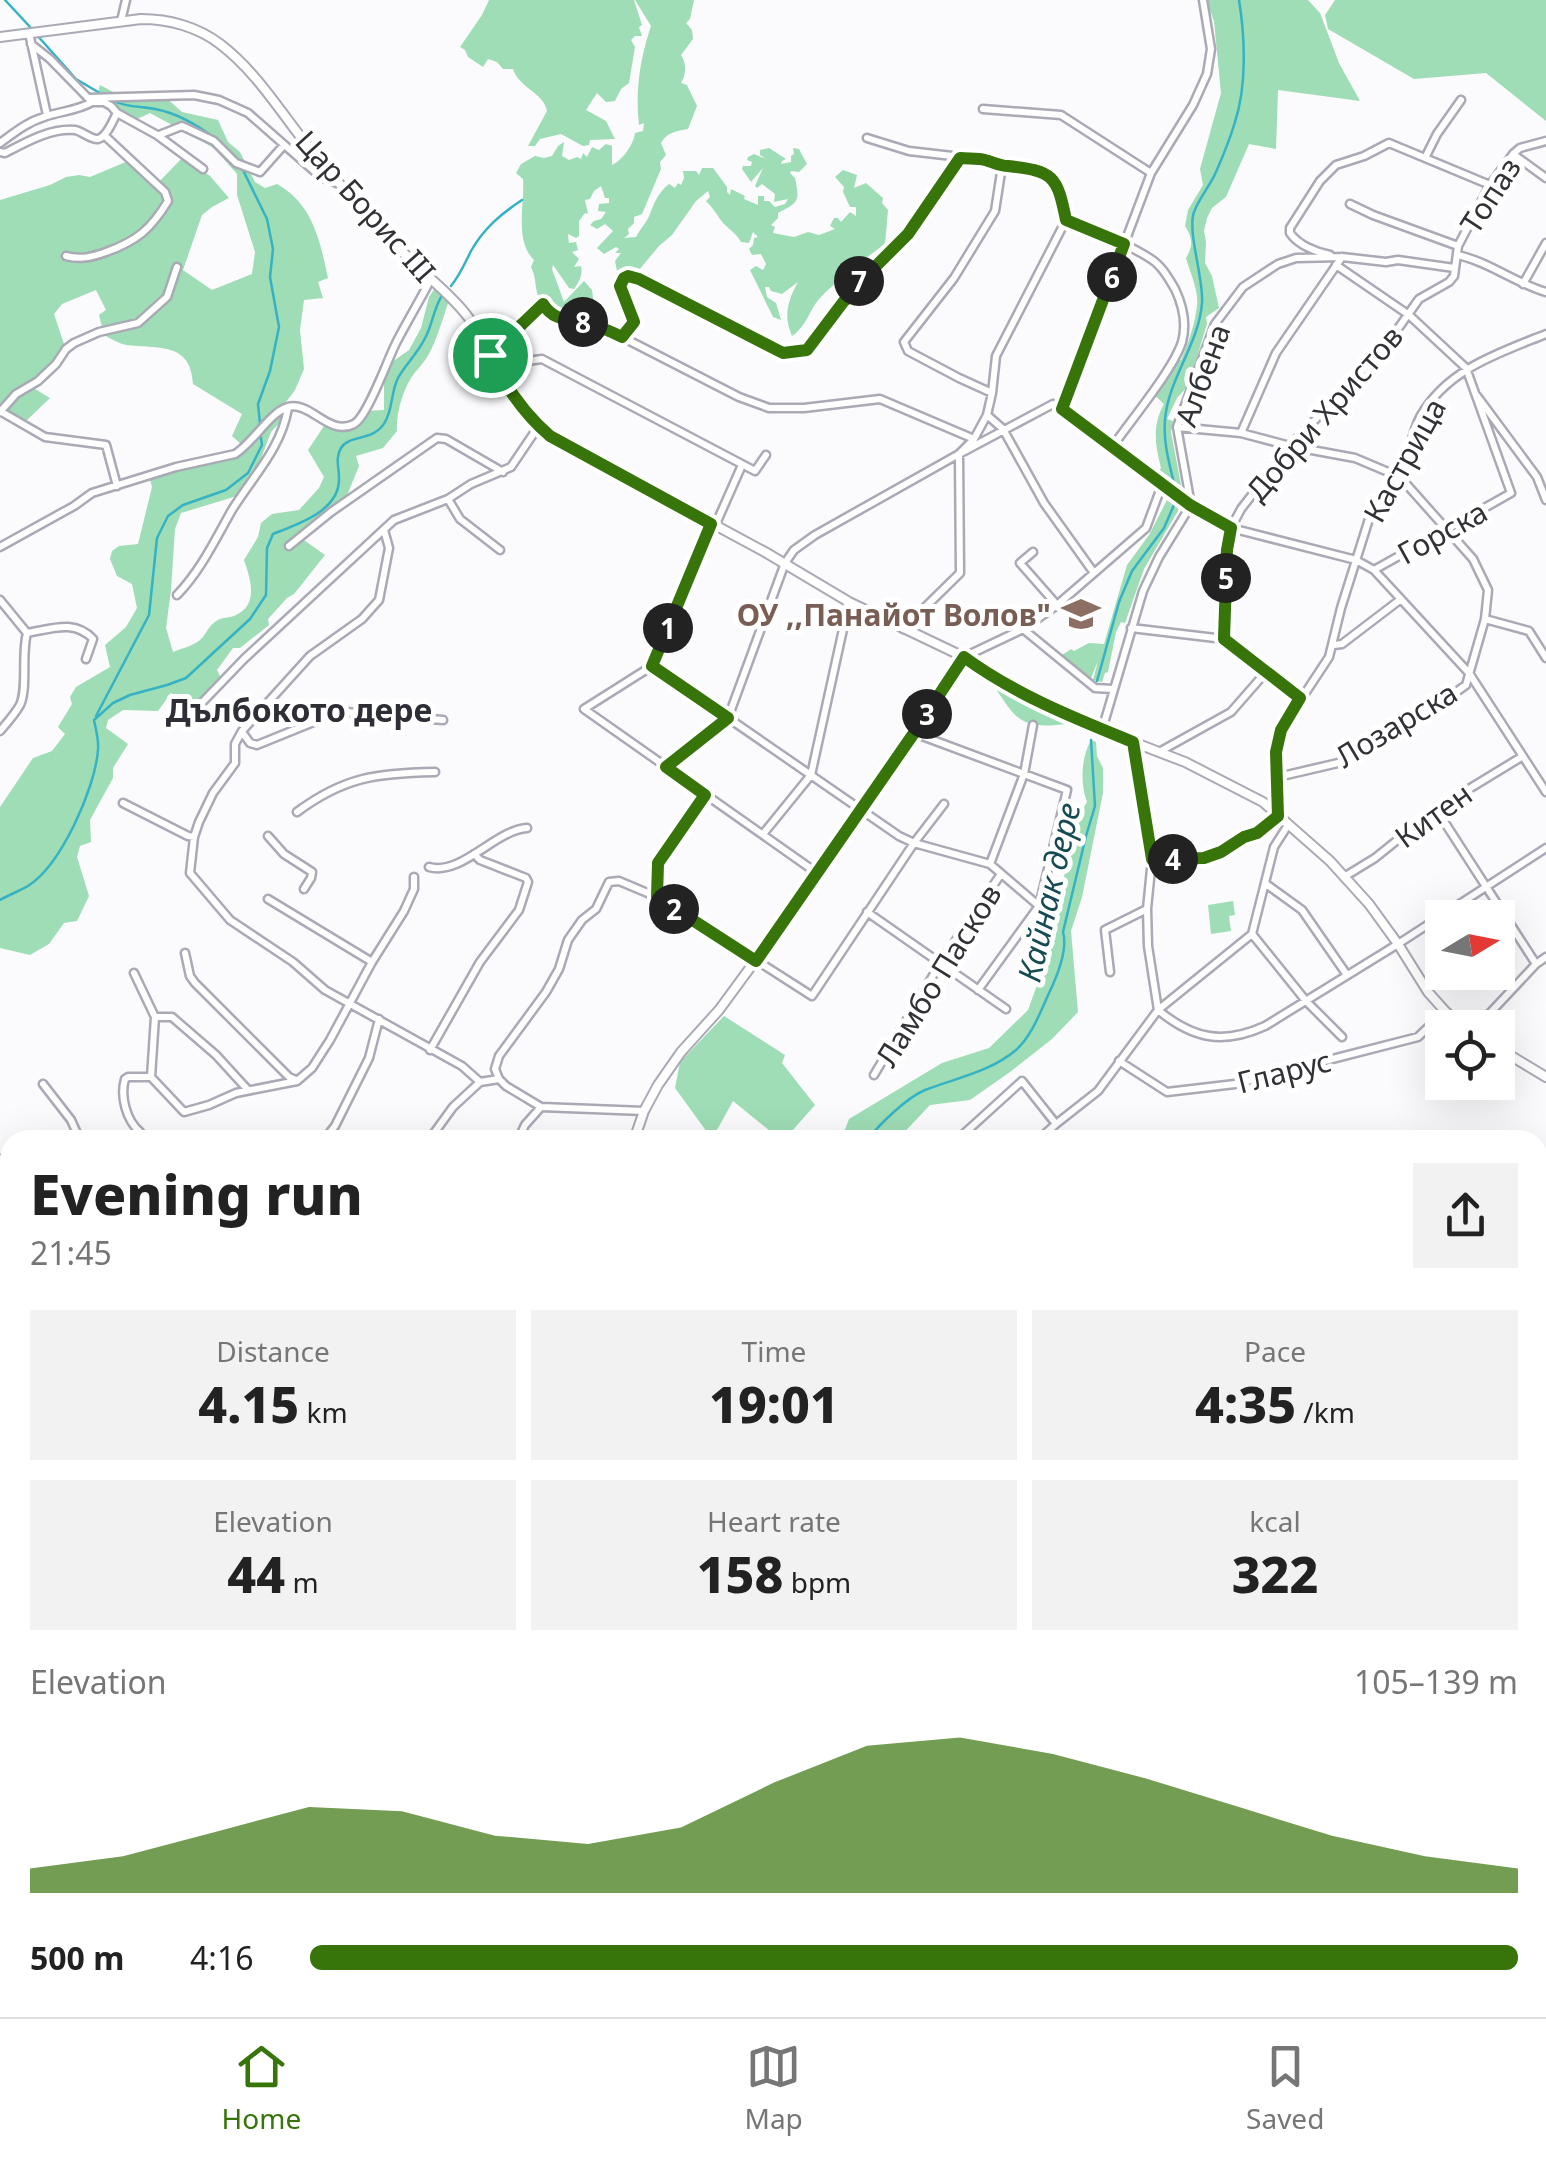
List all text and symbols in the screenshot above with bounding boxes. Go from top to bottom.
street label: Цар Борис III [287,121,445,291]
street label: Топаз [1450,149,1530,241]
pin: 6 [1087,252,1137,302]
pin: 7 [834,256,884,306]
text: 6 [1104,258,1120,296]
text: 7 [851,262,867,300]
pin: 8 [558,297,608,347]
text: 8 [575,303,591,341]
pin [448,313,533,398]
street label: Добри Христов [1236,317,1412,509]
street label: Албена [1165,318,1239,432]
icon: arrive [463,328,518,383]
street label: Кастрица [1353,391,1455,529]
street label: Горска [1390,491,1494,573]
pin: 5 [1201,553,1251,603]
text: 5 [1218,559,1234,597]
school or university icon: ОУ ,,Панайот Волов" [1060,593,1102,635]
place label: ОУ ,,Панайот Волов" [737,594,1051,635]
pin: 1 [643,603,693,653]
text: 1 [660,609,676,647]
street label: Лозарска [1328,672,1464,776]
district label: Дълбокото дере [166,688,432,731]
pin: 3 [902,689,952,739]
text: 3 [919,695,935,733]
street label: Китен [1386,773,1480,857]
water label: Кайнак дере [1007,798,1090,986]
pin: 4 [1148,834,1198,884]
text: 4 [1165,840,1181,878]
street label: Ламбо Пасков [866,876,1010,1074]
pin: 2 [649,884,699,934]
text: 2 [666,890,682,928]
north arrow [1425,900,1515,990]
map controls [1425,900,1515,1100]
button: locate [1425,1010,1515,1100]
street label: Гларус [1233,1040,1335,1102]
text: Evening run [30,1156,363,1231]
button: share [1413,1163,1518,1268]
text: 21:45 [30,1231,112,1274]
text: Distance [216,1332,330,1370]
text: Time [742,1332,806,1370]
text: Pace [1244,1332,1306,1370]
text: 4.15 [198,1370,299,1438]
text: 19:01 [709,1370,839,1438]
text: 4:35 [1195,1370,1296,1438]
text: km [299,1393,348,1431]
text: /km [1296,1393,1355,1431]
text: Elevation [213,1502,333,1540]
text: Heart rate [707,1502,841,1540]
text: kcal [1249,1502,1301,1540]
text: 44 [227,1540,285,1608]
text: 158 [697,1540,783,1608]
text: 322 [1232,1540,1318,1608]
text: m [285,1563,319,1601]
text: bpm [783,1563,851,1601]
text: Elevation [30,1660,167,1703]
text: 105–139 m [1354,1660,1518,1703]
text: 500 m [30,1936,124,1979]
text: 4:16 [190,1936,254,1979]
tab: Home [222,2039,301,2137]
tab: Map [745,2039,803,2137]
tab: Saved [1246,2039,1324,2137]

